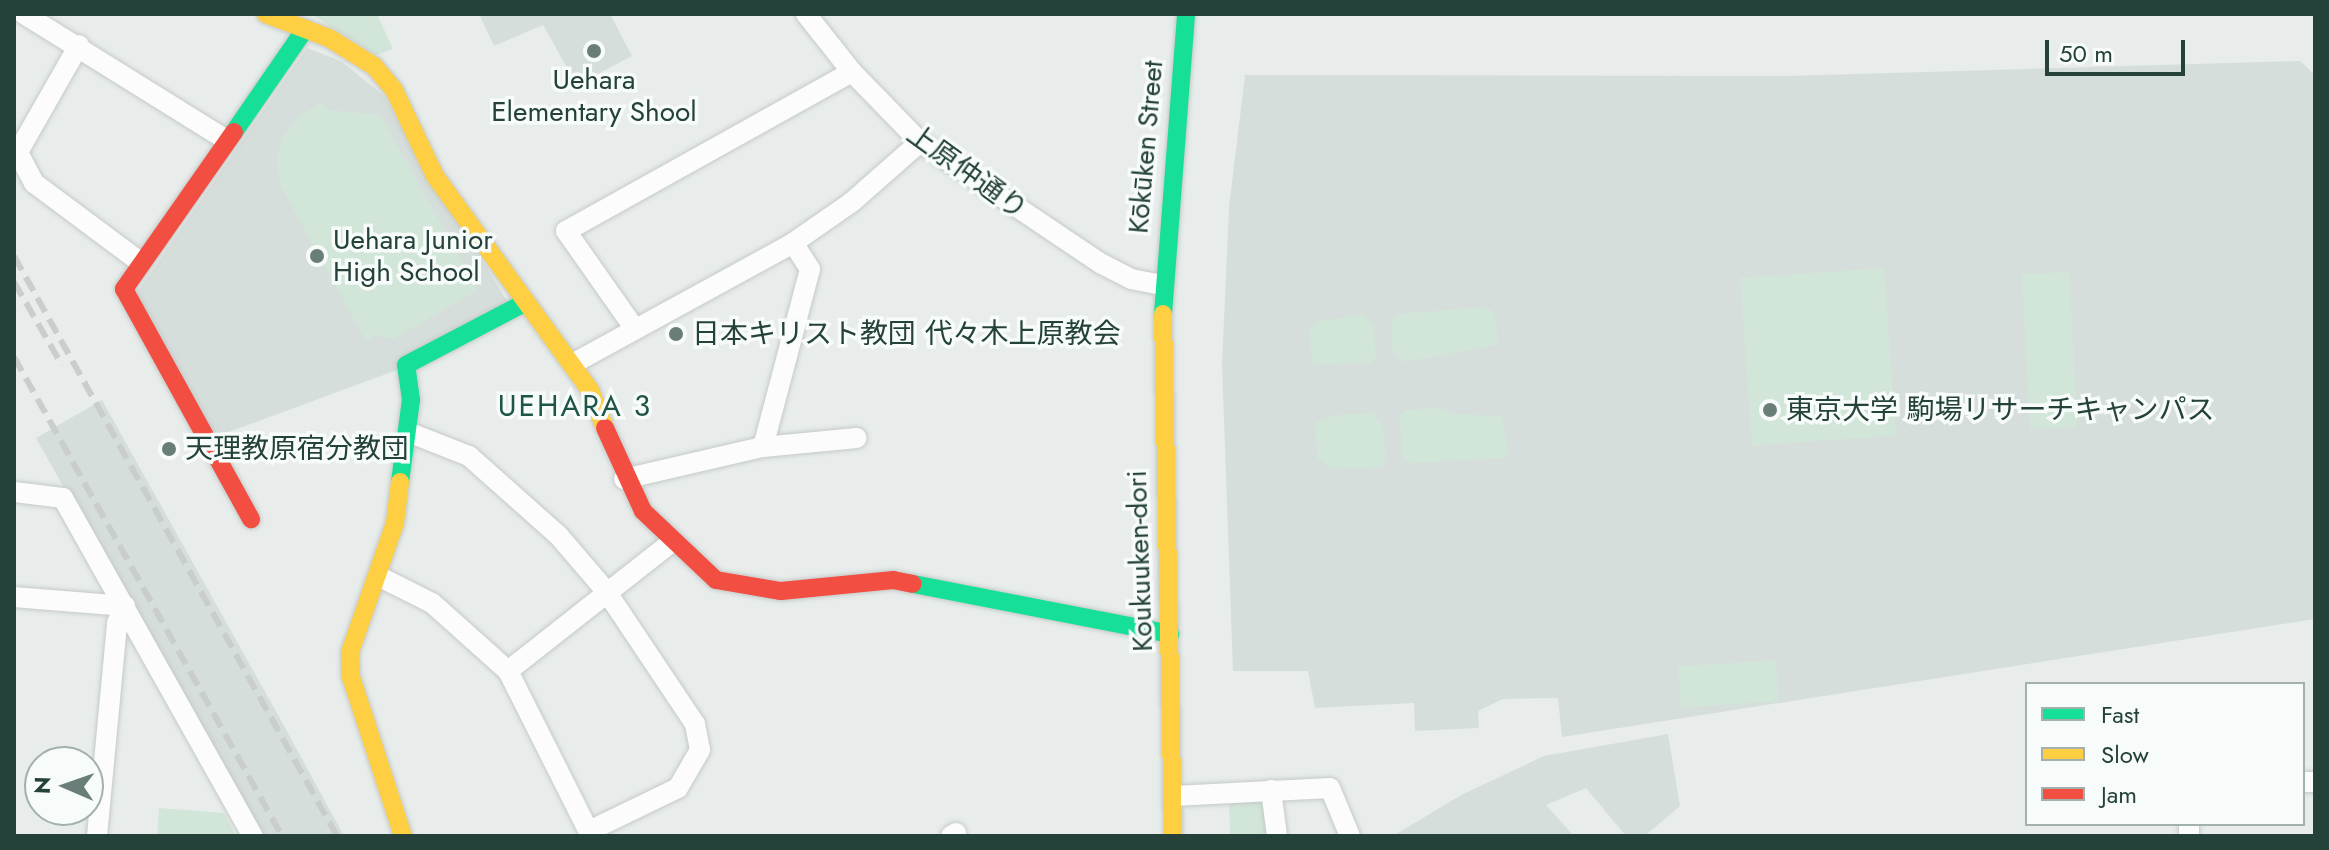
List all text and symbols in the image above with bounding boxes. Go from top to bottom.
scale bar [2049,24,2189,74]
text: 50 m [2059,36,2113,71]
marker: Uehara Elementary Shool [585,42,603,60]
street label: Kōkūken Street [1122,59,1170,235]
place label: Uehara Elementary Shool [491,63,697,129]
street label: 上原仲通り [900,117,1034,227]
place label: Uehara Junior High School [333,223,493,289]
marker: Uehara Junior High School [308,247,326,265]
place label: 日本キリスト教団 代々木上原教会 [692,317,1120,351]
marker: 日本キリスト教団 代々木上原教会 [667,325,685,343]
district label: UEHARA 3 [498,388,652,424]
place label: 東京大学 駒場リサーチキャンパス [1786,393,2214,427]
marker: 東京大学 駒場リサーチキャンパス [1761,401,1779,419]
place label: 天理教原宿分教団 [185,432,409,466]
marker: 天理教原宿分教団 [160,440,178,458]
street label: Koukuuken-dori [1120,470,1160,652]
legend [2025,682,2305,826]
text: Fast [2101,697,2139,732]
text: Slow [2101,737,2149,772]
north arrow [24,746,104,826]
text: N [26,776,58,795]
text: Jam [2101,777,2137,812]

